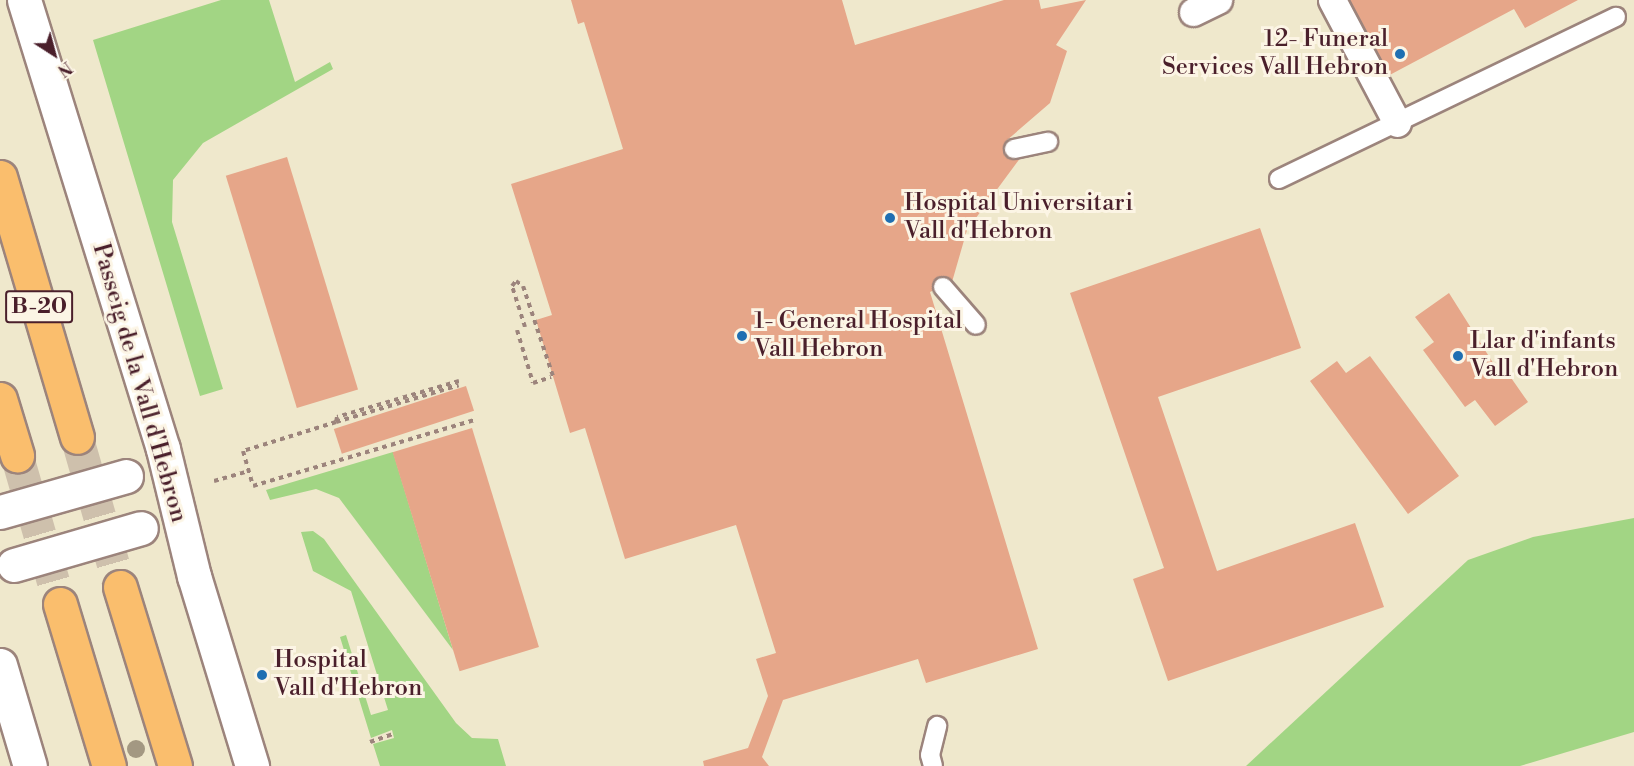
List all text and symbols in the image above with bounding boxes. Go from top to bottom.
north arrow [24,24,84,84]
place label: 12- Funeral Services Vall Hebron [1162,26,1388,82]
marker: 12- Funeral Services Vall Hebron [1393,47,1407,61]
text: N [54,57,76,80]
place label: Hospital Universitari Vall d'Hebron [904,190,1133,246]
marker: Hospital Universitari Vall d'Hebron [881,209,899,227]
street label: Passeig de la Vall d'Hebron [85,240,193,526]
road number: B-20 [4,288,74,326]
place label: 1- General Hospital Vall Hebron [754,308,962,364]
place label: Llar d'infants Vall d'Hebron [1470,328,1618,384]
marker: 1- General Hospital Vall Hebron [735,329,749,343]
marker: Llar d'infants Vall d'Hebron [1451,349,1465,363]
place label: Hospital Vall d'Hebron [274,647,422,703]
marker: Hospital Vall d'Hebron [255,668,269,682]

